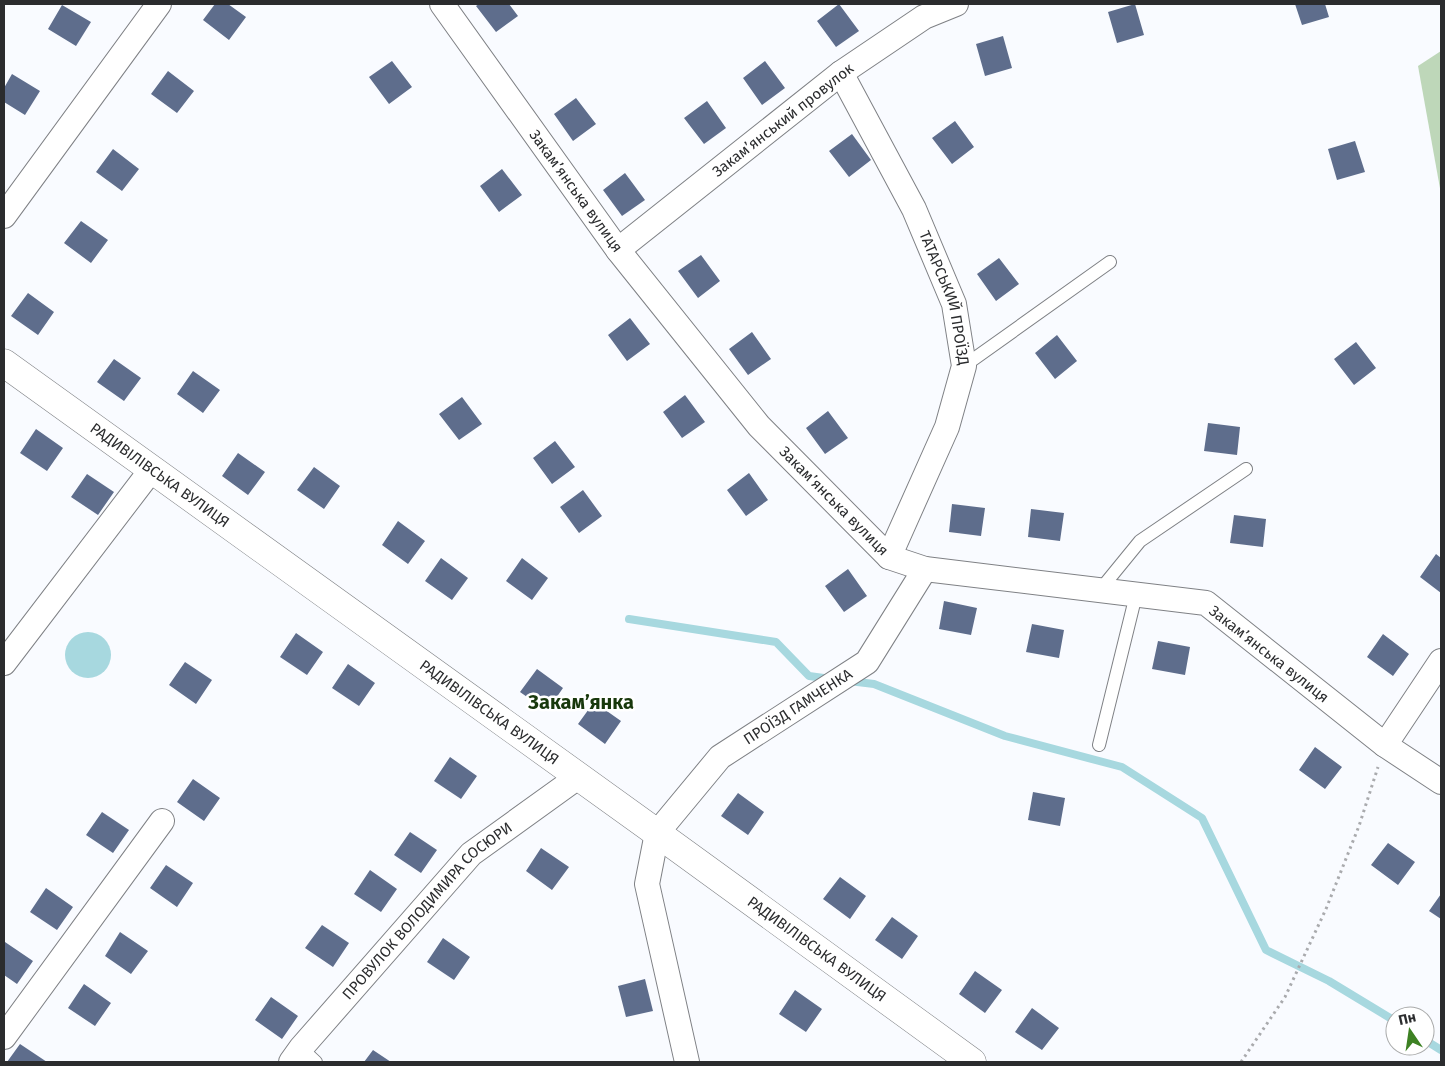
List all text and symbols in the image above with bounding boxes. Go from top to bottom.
street label: Закамʼянський провулок [709,59,857,181]
street label: Закамʼянська вулиця [525,126,627,256]
street label: ТАТАРСЬКИЙ ПРОЇЗД [915,228,973,366]
street label: РАДИВІЛІВСЬКА ВУЛИЦЯ [87,419,233,531]
street label: Закамʼянська вулиця [776,443,892,559]
street label: Закамʼянська вулиця [1206,602,1332,706]
street label: РАДИВІЛІВСЬКА ВУЛИЦЯ [416,656,562,768]
street label: ПРОЇЗД ГАМЧЕНКА [740,665,856,748]
district label: Закам’янка [527,690,634,714]
street label: ПРОВУЛОК ВОЛОДИМИРА СОСЮРИ [338,818,516,1003]
street label: РАДИВІЛІВСЬКА ВУЛИЦЯ [744,893,890,1006]
north arrow [1385,1006,1435,1056]
text: Пн [1397,1009,1418,1029]

